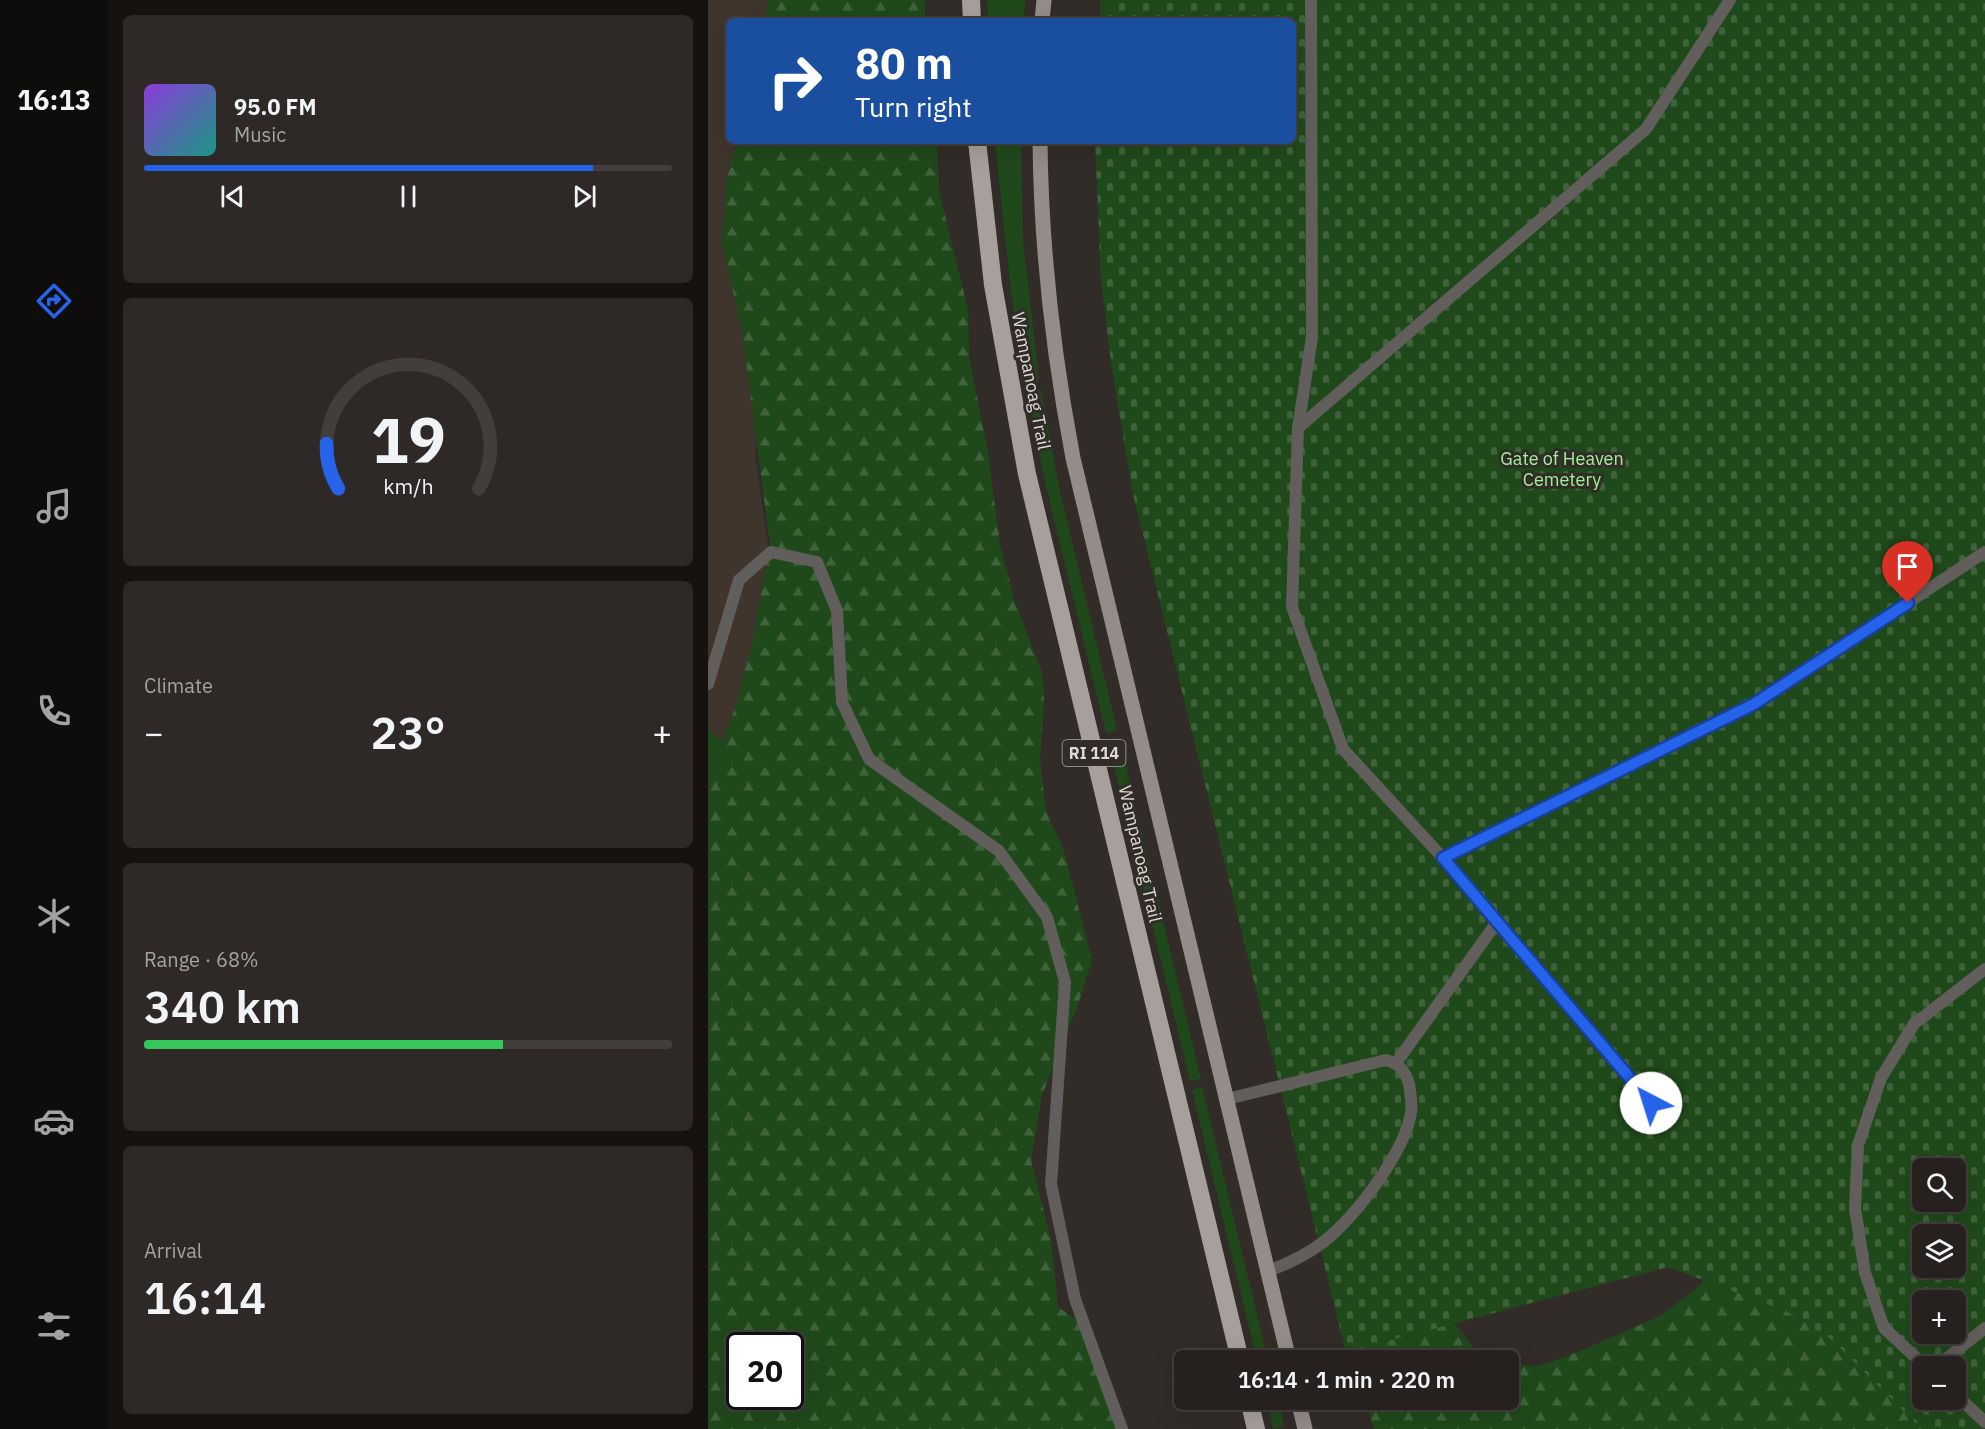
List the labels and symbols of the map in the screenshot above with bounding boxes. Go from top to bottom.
street label: Wampanoag Trail [1007,310,1056,452]
park label: Gate of Heaven Cemetery [1500,447,1624,491]
pin [1882,541,1933,603]
road number: RI 114 [1062,740,1126,766]
street label: Wampanoag Trail [1114,783,1167,925]
position arrow [1619,1071,1683,1135]
speed limit sign: 20 [726,1332,804,1410]

